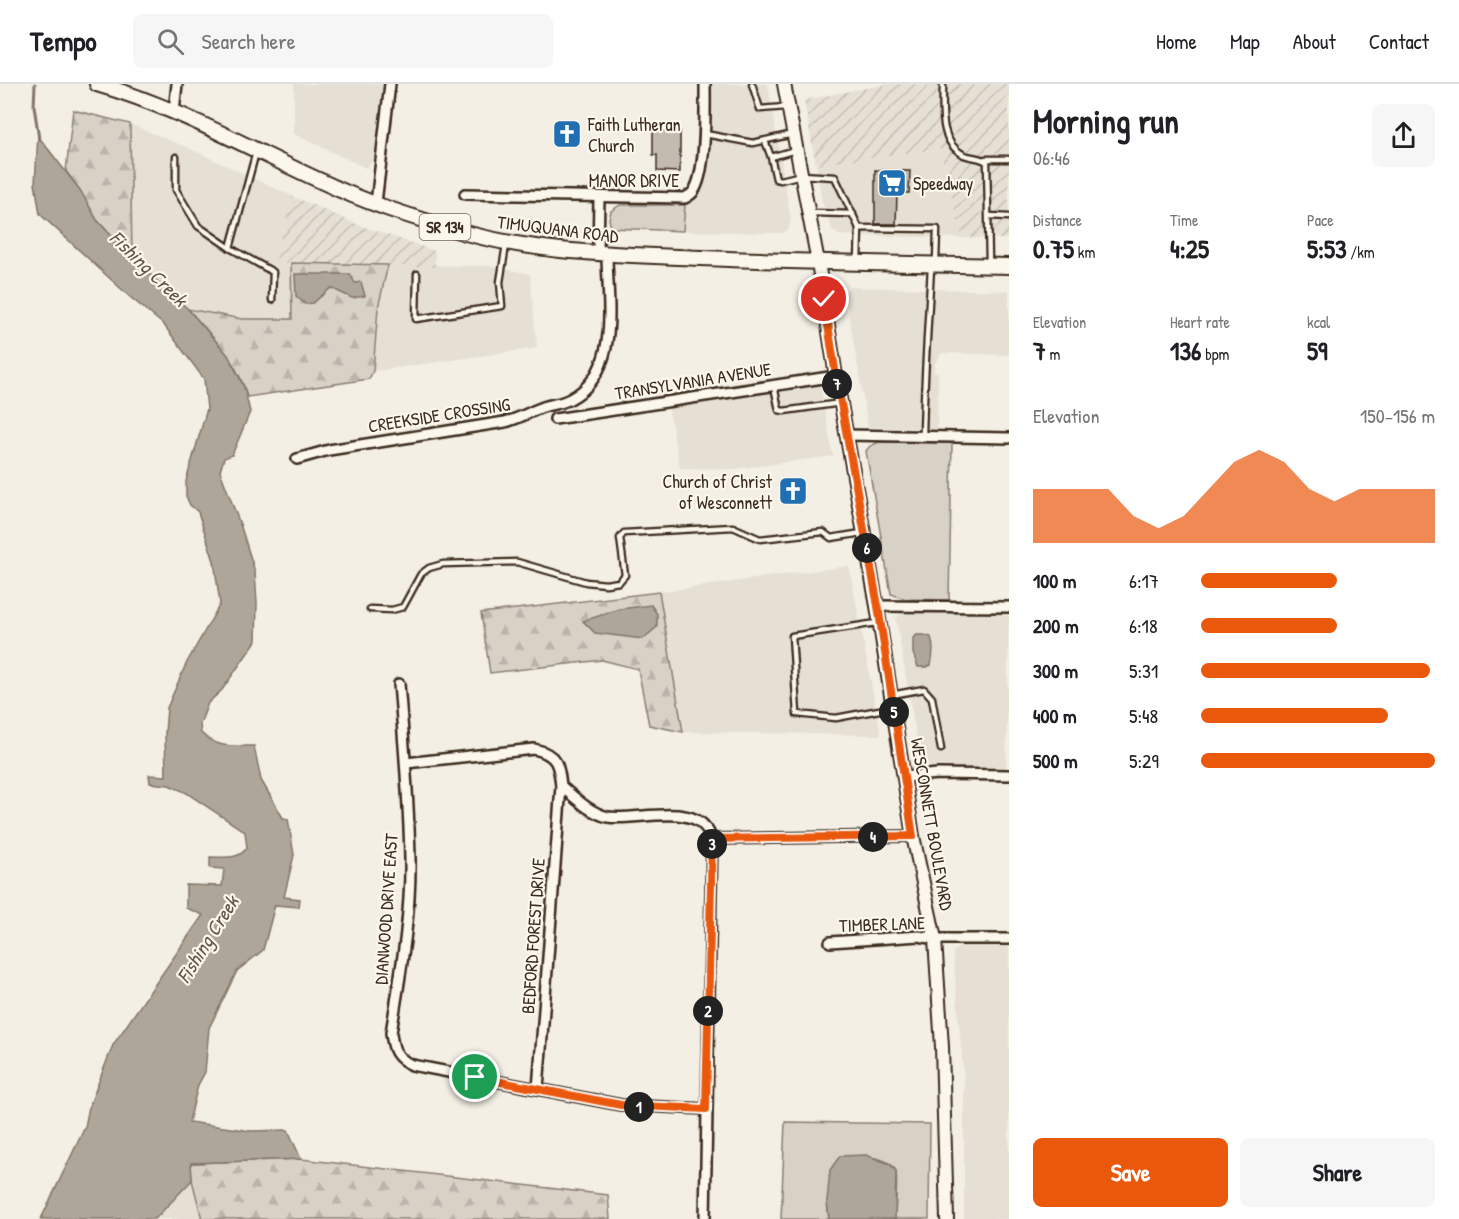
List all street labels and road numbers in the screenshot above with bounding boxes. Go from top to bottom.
street label: MANOR DRIVE [589,168,679,193]
street label: TIMUQUANA ROAD [496,209,620,249]
road number: SR 134 [420,214,470,240]
street label: TRANSYLVANIA AVENUE [613,356,773,406]
street label: CREEKSIDE CROSSING [366,391,512,439]
street label: WESCONNETT BOULEVARD [905,736,960,913]
street label: DIANWOOD DRIVE EAST [368,832,404,985]
street label: BEDFORD FOREST DRIVE [515,857,551,1015]
street label: TIMBER LANE [839,910,925,938]

